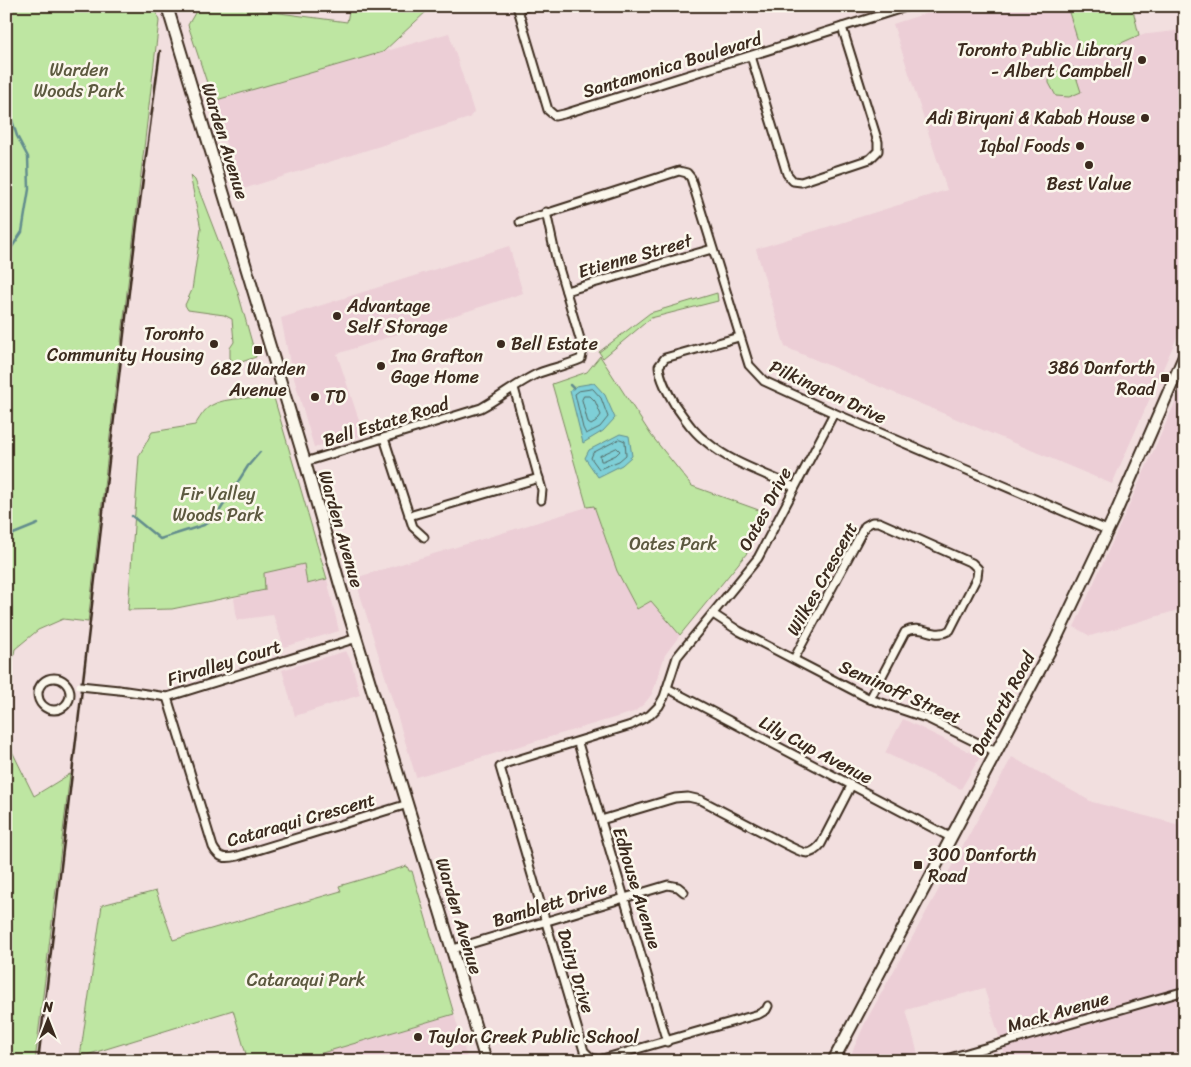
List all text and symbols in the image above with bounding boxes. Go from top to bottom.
street label: Santamonica Boulevard [579,22,767,107]
place label: Toronto Public Library - Albert Campbell [957,34,1133,87]
park label: Warden Woods Park [33,54,125,107]
marker: Toronto Public Library - Albert Campbell [1136,54,1148,66]
street label: Warden Avenue [192,78,258,204]
place label: Adi Biryani & Kabab House [925,102,1135,134]
marker: Adi Biryani & Kabab House [1139,112,1151,124]
place label: Iqbal Foods [979,130,1071,162]
marker: Iqbal Foods [1074,140,1086,152]
marker: Best Value [1083,159,1095,171]
place label: Best Value [1046,168,1132,200]
street label: Etienne Street [574,224,696,288]
place label: Advantage Self Storage [346,290,448,343]
marker: Advantage Self Storage [331,310,343,322]
place label: Toronto Community Housing [47,318,204,371]
place label: Bell Estate [511,328,598,360]
marker: Toronto Community Housing [208,338,220,350]
marker: Bell Estate [495,338,507,350]
place label: Ina Grafton Gage Home [390,340,483,393]
marker: 682 Warden Avenue [252,344,264,356]
street label: Pilkington Drive [764,351,892,433]
place label: 386 Danforth Road [1048,352,1157,405]
place label: 682 Warden Avenue [211,353,306,406]
marker: Ina Grafton Gage Home [375,360,387,372]
marker: 386 Danforth Road [1159,372,1171,384]
place label: TD [325,381,346,413]
street label: Bell Estate Road [319,387,454,456]
marker: TD [309,391,321,403]
street label: Oates Drive [729,461,801,557]
street label: Warden Avenue [309,466,373,592]
park label: Fir Valley Woods Park [172,478,264,531]
street label: Wilkes Crescent [777,516,867,642]
park label: Oates Park [629,528,717,560]
street label: Firvalley Court [163,630,285,696]
street label: Danforth Road [962,645,1045,762]
street label: Seminoff Street [834,651,966,733]
street label: Lily Cup Avenue [753,707,879,793]
street label: Cataraqui Crescent [223,783,379,856]
street label: Edhouse Avenue [603,823,671,953]
place label: 300 Danforth Road [928,839,1036,892]
street label: Warden Avenue [426,853,492,979]
marker: 300 Danforth Road [912,859,924,871]
street label: Bamblett Drive [489,871,611,937]
street label: Dairy Drive [548,925,604,1017]
park label: Cataraqui Park [247,964,366,996]
street label: Mack Avenue [1003,982,1113,1042]
north arrow [22,994,72,1044]
text: N [42,995,53,1020]
place label: Taylor Creek Public School [428,1021,639,1053]
marker: Taylor Creek Public School [412,1031,424,1043]

